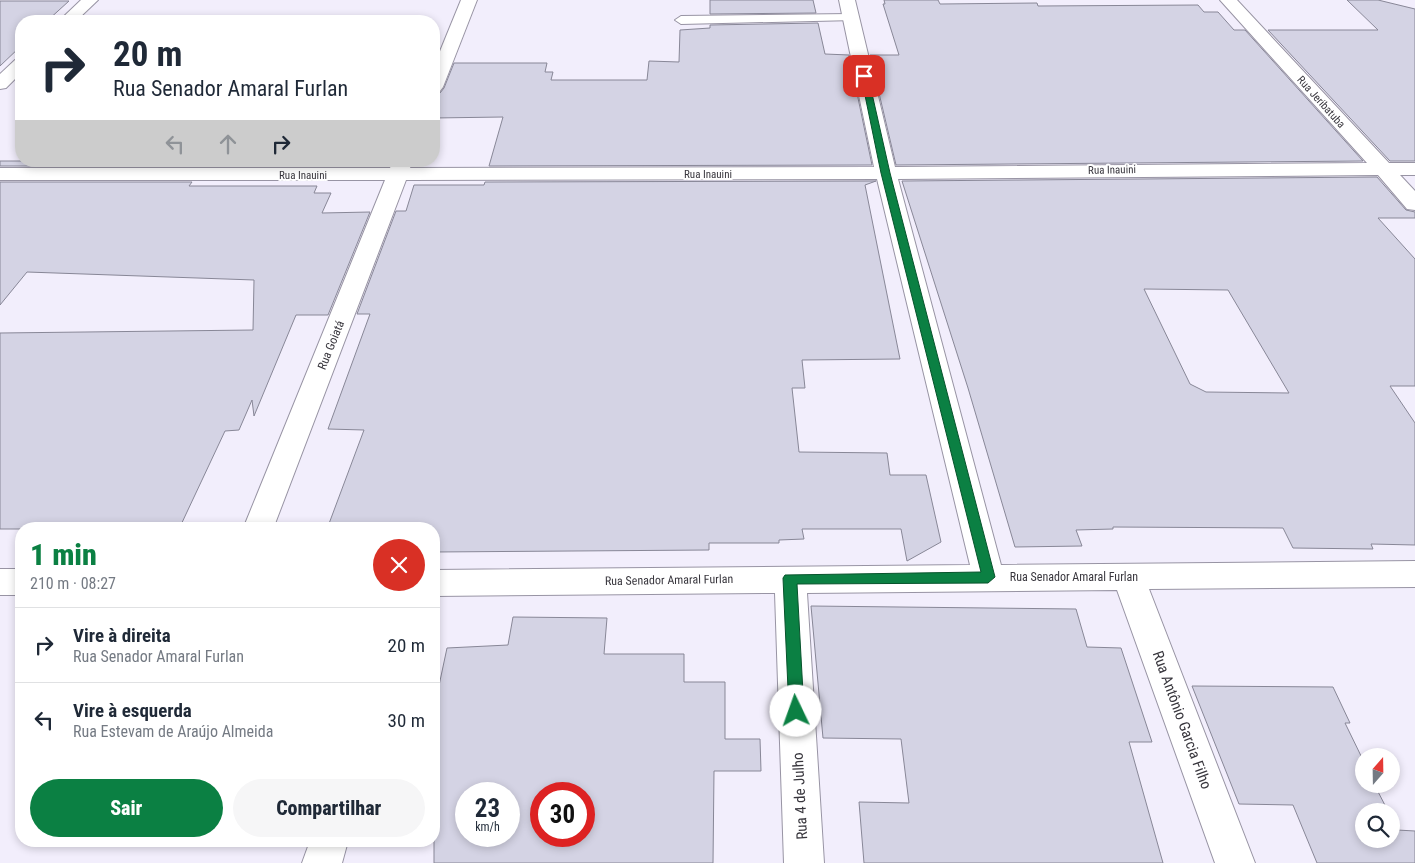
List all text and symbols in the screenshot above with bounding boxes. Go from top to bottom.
text: 20 m [113,34,182,75]
icon: right [30,35,95,100]
pin [843,55,885,97]
icon: arrive [850,62,878,90]
street label: Rua Jeribatuba [1294,73,1348,131]
text: Rua Senador Amaral Furlan [113,76,348,101]
icon: left [161,130,189,158]
icon: ahead [214,130,242,158]
icon: right [267,130,295,158]
street label: Rua Inauini [1088,163,1136,177]
street label: Rua Inauini [684,168,732,181]
street label: Rua Inauini [279,169,327,182]
street label: Rua Goiatá [315,318,347,372]
text: 1 min [30,537,97,572]
button: close [373,539,425,591]
street label: Rua Senador Amaral Furlan [1010,570,1138,584]
street label: Rua Senador Amaral Furlan [605,572,733,588]
text: 210 m · 08:27 [30,574,116,593]
text: Vire à direita [73,624,171,647]
icon: right [30,631,58,659]
text: 20 m [388,634,425,657]
text: Rua Senador Amaral Furlan [73,647,244,666]
street label: Rua Antônio Garcia Filho [1149,649,1215,791]
position arrow [769,684,821,736]
text: Vire à esquerda [73,699,192,722]
icon: left [30,706,58,734]
text: 30 m [388,709,425,732]
text: Rua Estevam de Araújo Almeida [73,722,273,741]
north arrow [1355,748,1400,792]
map controls [1355,748,1400,848]
street label: Rua 4 de Julho [789,752,811,840]
button: Sair [30,779,223,837]
button: Compartilhar [233,779,425,837]
speed limit sign: 30 [530,782,595,847]
text: 23 [475,794,500,823]
button: search [1355,803,1400,848]
text: km/h [475,820,500,834]

